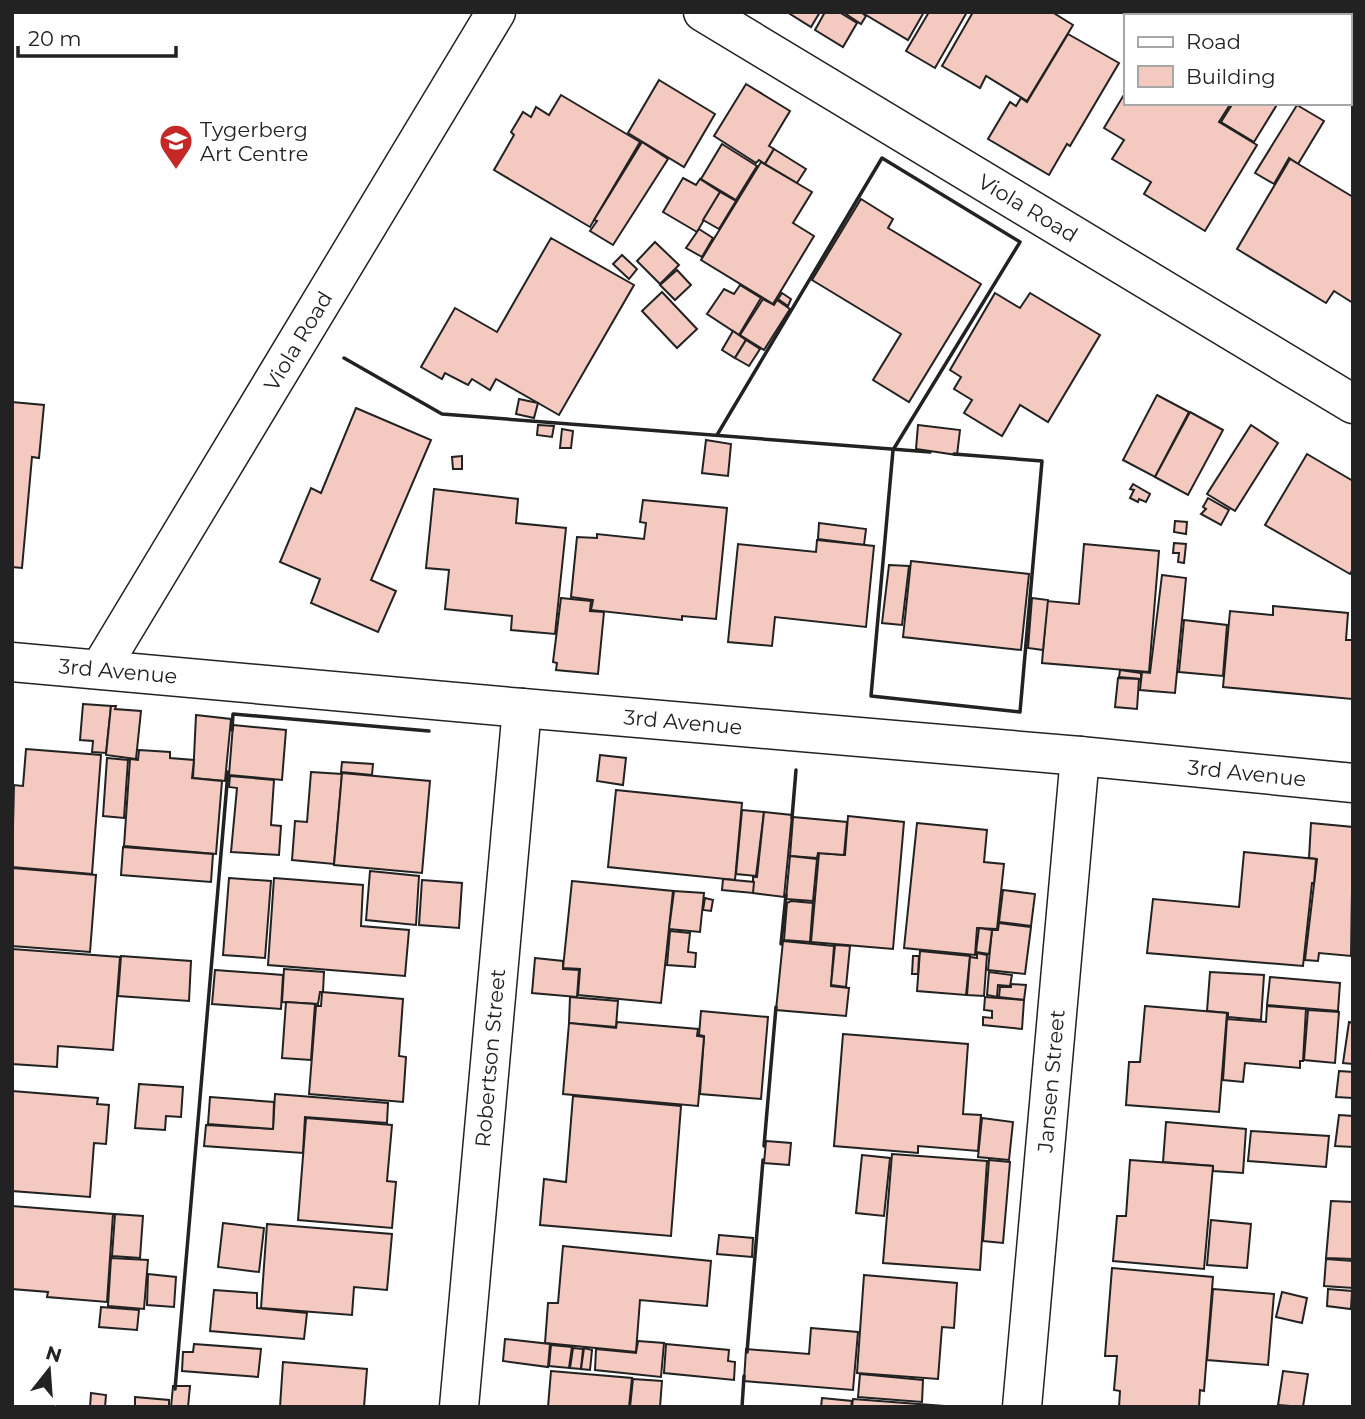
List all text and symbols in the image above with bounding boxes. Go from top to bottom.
scale bar [18,14,175,58]
legend [1124,14,1351,105]
text: 20 m [28,26,82,51]
text: Road [1186,29,1241,54]
text: Building [1186,64,1276,89]
place label: Tygerberg Art Centre [200,117,308,166]
school or university icon: Tygerberg Art Centre [157,122,195,171]
street label: Viola Road [974,169,1082,247]
street label: Viola Road [259,287,337,395]
street label: 3rd Avenue [58,653,178,689]
street label: 3rd Avenue [623,704,743,740]
street label: 3rd Avenue [1187,754,1307,792]
street label: Robertson Street [470,968,510,1148]
street label: Jansen Street [1032,1009,1070,1154]
north arrow [14,1335,84,1405]
text: N [43,1341,65,1367]

